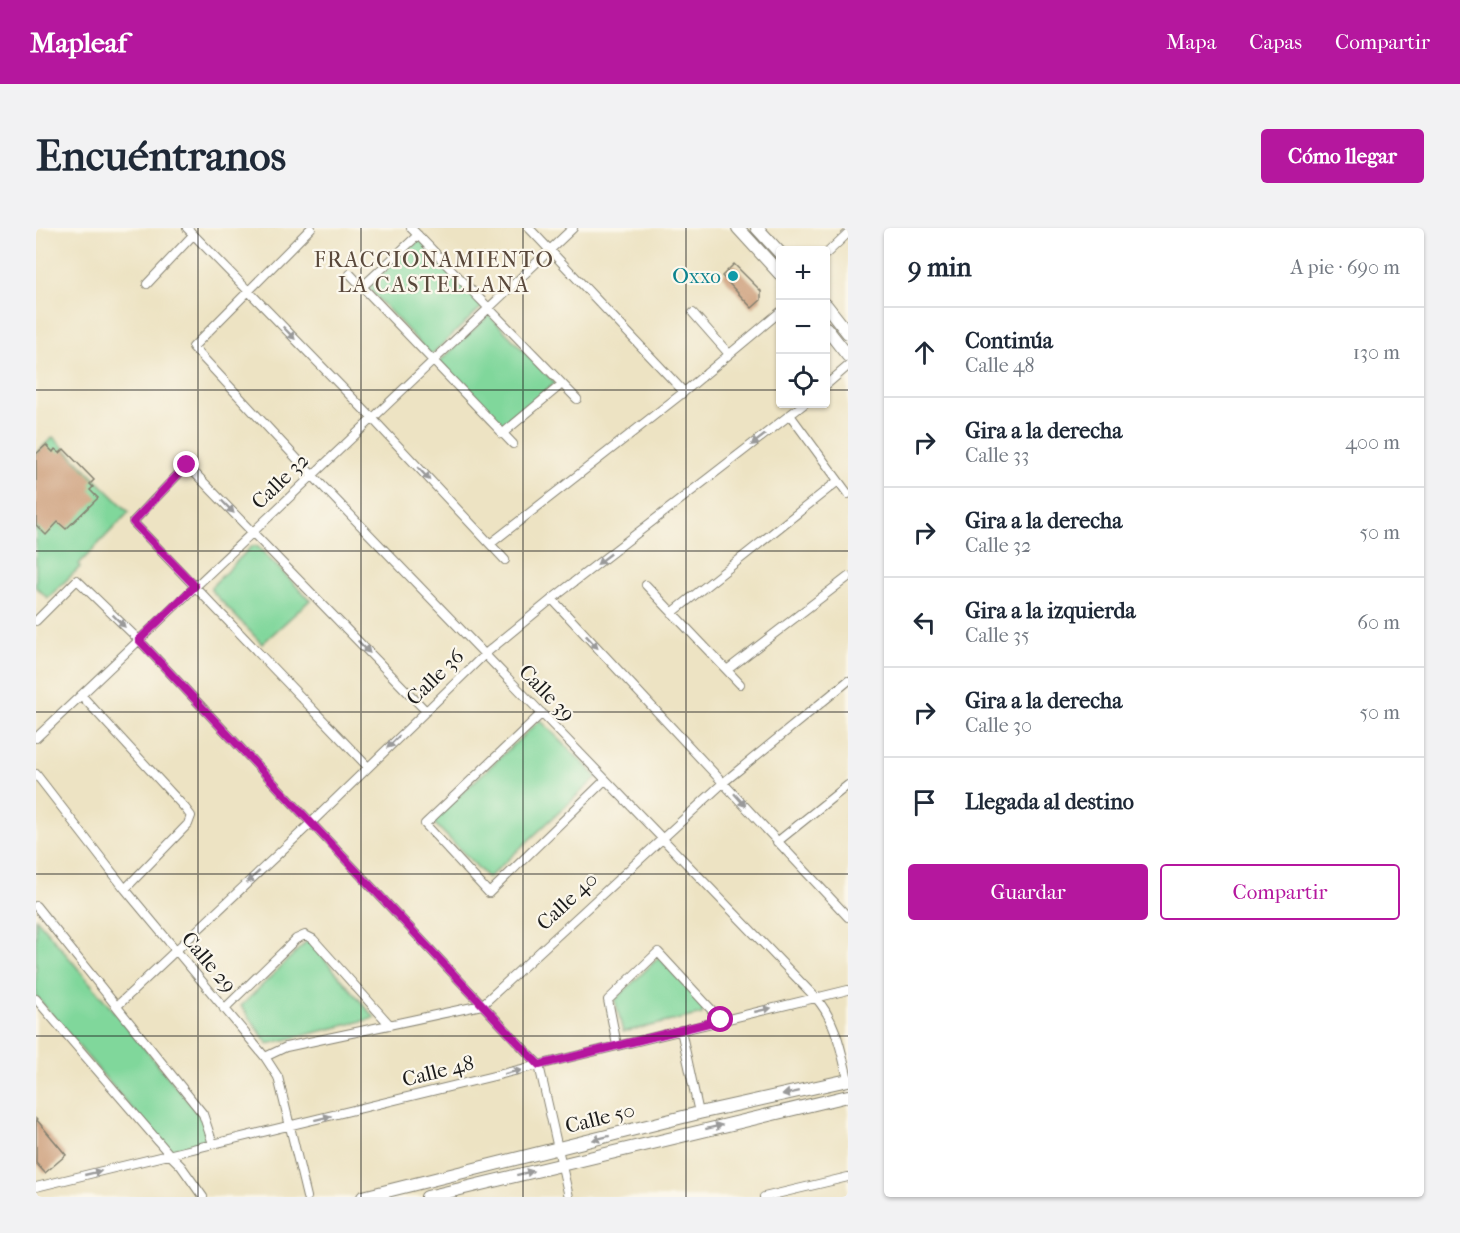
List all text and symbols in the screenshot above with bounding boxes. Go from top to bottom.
text: Mapleaf [30,26,127,59]
text: Mapa [1166,30,1216,54]
text: Capas [1249,30,1302,54]
text: Compartir [1335,30,1430,54]
button: Cómo llegar [1261,129,1424,183]
text: Encuéntranos [36,132,286,181]
map controls [776,246,830,408]
button: + [776,246,830,300]
district label: FRACCIONAMIENTO LA CASTELLANA [314,247,554,298]
text: 9 min [908,252,972,283]
text: A pie · 690 m [1290,256,1400,279]
place label: Oxxo [672,264,721,288]
marker: Oxxo [726,269,740,283]
button: − [776,300,830,354]
one-way arrow [282,325,296,340]
text: Continúa [965,328,1053,354]
icon: ahead [908,336,941,369]
text: 130 m [1353,341,1400,364]
button: locate [776,354,830,408]
text: Calle 48 [965,354,1035,377]
text: Gira a la derecha [965,418,1122,444]
icon: right [908,426,941,459]
text: 400 m [1345,431,1400,454]
one-way arrow [750,433,766,446]
text: Calle 33 [965,444,1029,467]
street label: Calle 32 [247,448,314,514]
route end [173,451,199,477]
one-way arrow [417,466,431,481]
one-way arrow [221,500,235,515]
text: Gira a la derecha [965,508,1122,534]
icon: right [908,516,941,549]
text: 50 m [1359,521,1400,544]
text: Calle 32 [965,534,1031,557]
one-way arrow [596,553,611,565]
text: Gira a la izquierda [965,598,1136,624]
icon: left [908,606,941,639]
text: 60 m [1357,611,1400,634]
one-way arrow [111,613,125,627]
text: Calle 35 [965,624,1030,647]
one-way arrow [585,634,599,649]
one-way arrow [357,640,371,655]
street label: Calle 36 [401,644,469,710]
street label: Calle 39 [514,660,580,726]
text: Gira a la derecha [965,688,1122,714]
icon: right [908,696,941,729]
text: 50 m [1359,701,1400,724]
text: Calle 30 [965,714,1032,737]
one-way arrow [387,735,401,749]
icon: arrive [908,786,941,819]
text: Llegada al destino [965,789,1134,815]
one-way arrow [733,792,747,807]
button: Guardar [908,864,1148,920]
button: Compartir [1160,864,1400,920]
street label: Calle 40 [532,867,602,935]
one-way arrow [246,870,260,884]
street label: Calle 29 [177,927,241,997]
one-way arrow [754,1005,773,1015]
route start [707,1006,733,1032]
street label: Calle 48 [400,1051,476,1091]
one-way arrow [504,1066,522,1076]
one-way arrow [782,1088,800,1098]
street label: Calle 50 [563,1098,637,1138]
one-way arrow [314,1113,333,1122]
one-way arrow [705,1122,724,1132]
one-way arrow [592,1134,610,1143]
one-way arrow [84,1168,102,1178]
one-way arrow [516,1168,534,1178]

